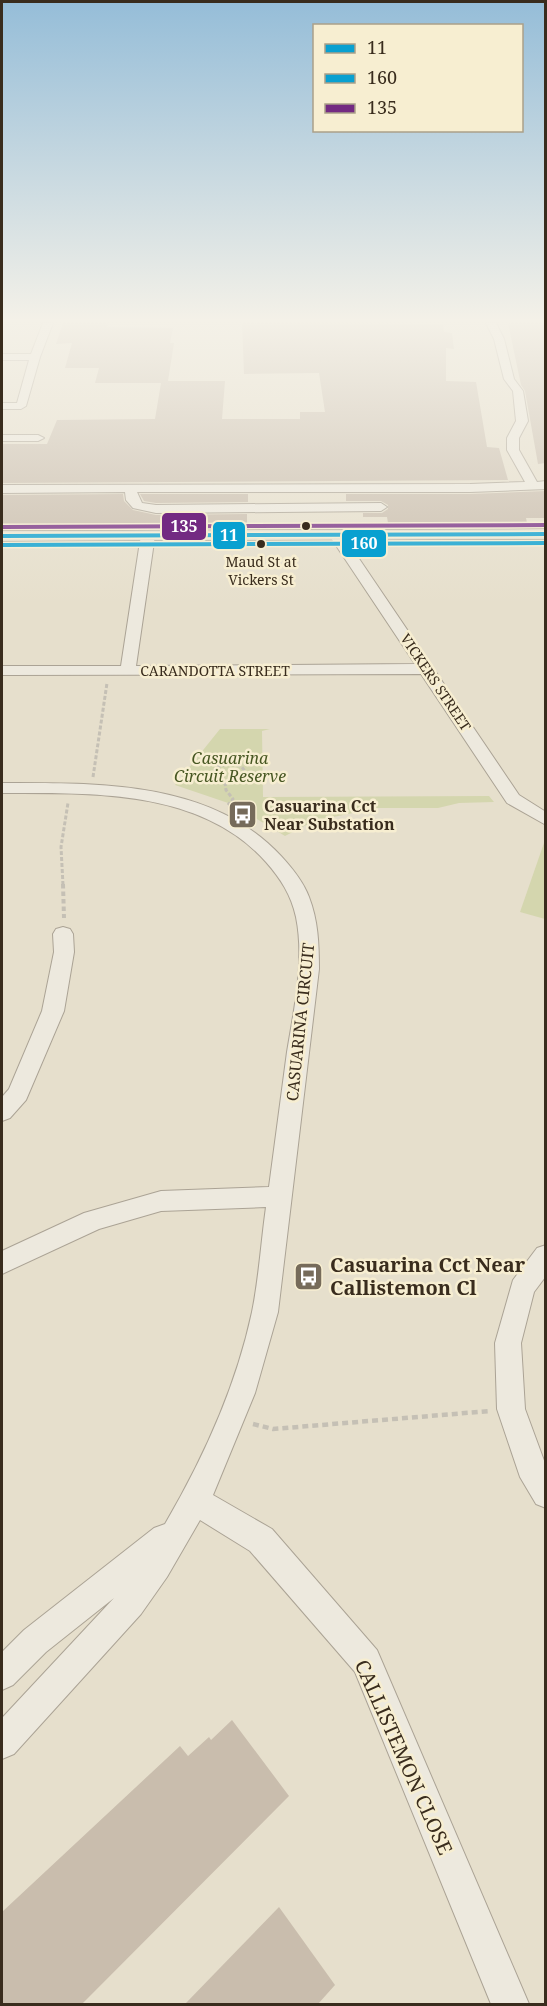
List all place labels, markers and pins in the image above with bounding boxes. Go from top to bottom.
unlabelled marker [300,520,312,532]
marker: Maud St at Vickers St [255,538,267,550]
place label: Maud St at Vickers St [225,552,297,589]
place label: Casuarina Cct Near Substation [264,795,395,835]
bus stop icon: Casuarina Cct Near Substation [227,799,259,831]
place label: Casuarina Cct Near Callistemon Cl [330,1251,526,1301]
bus stop icon: Casuarina Cct Near Callistemon Cl [293,1260,325,1292]

